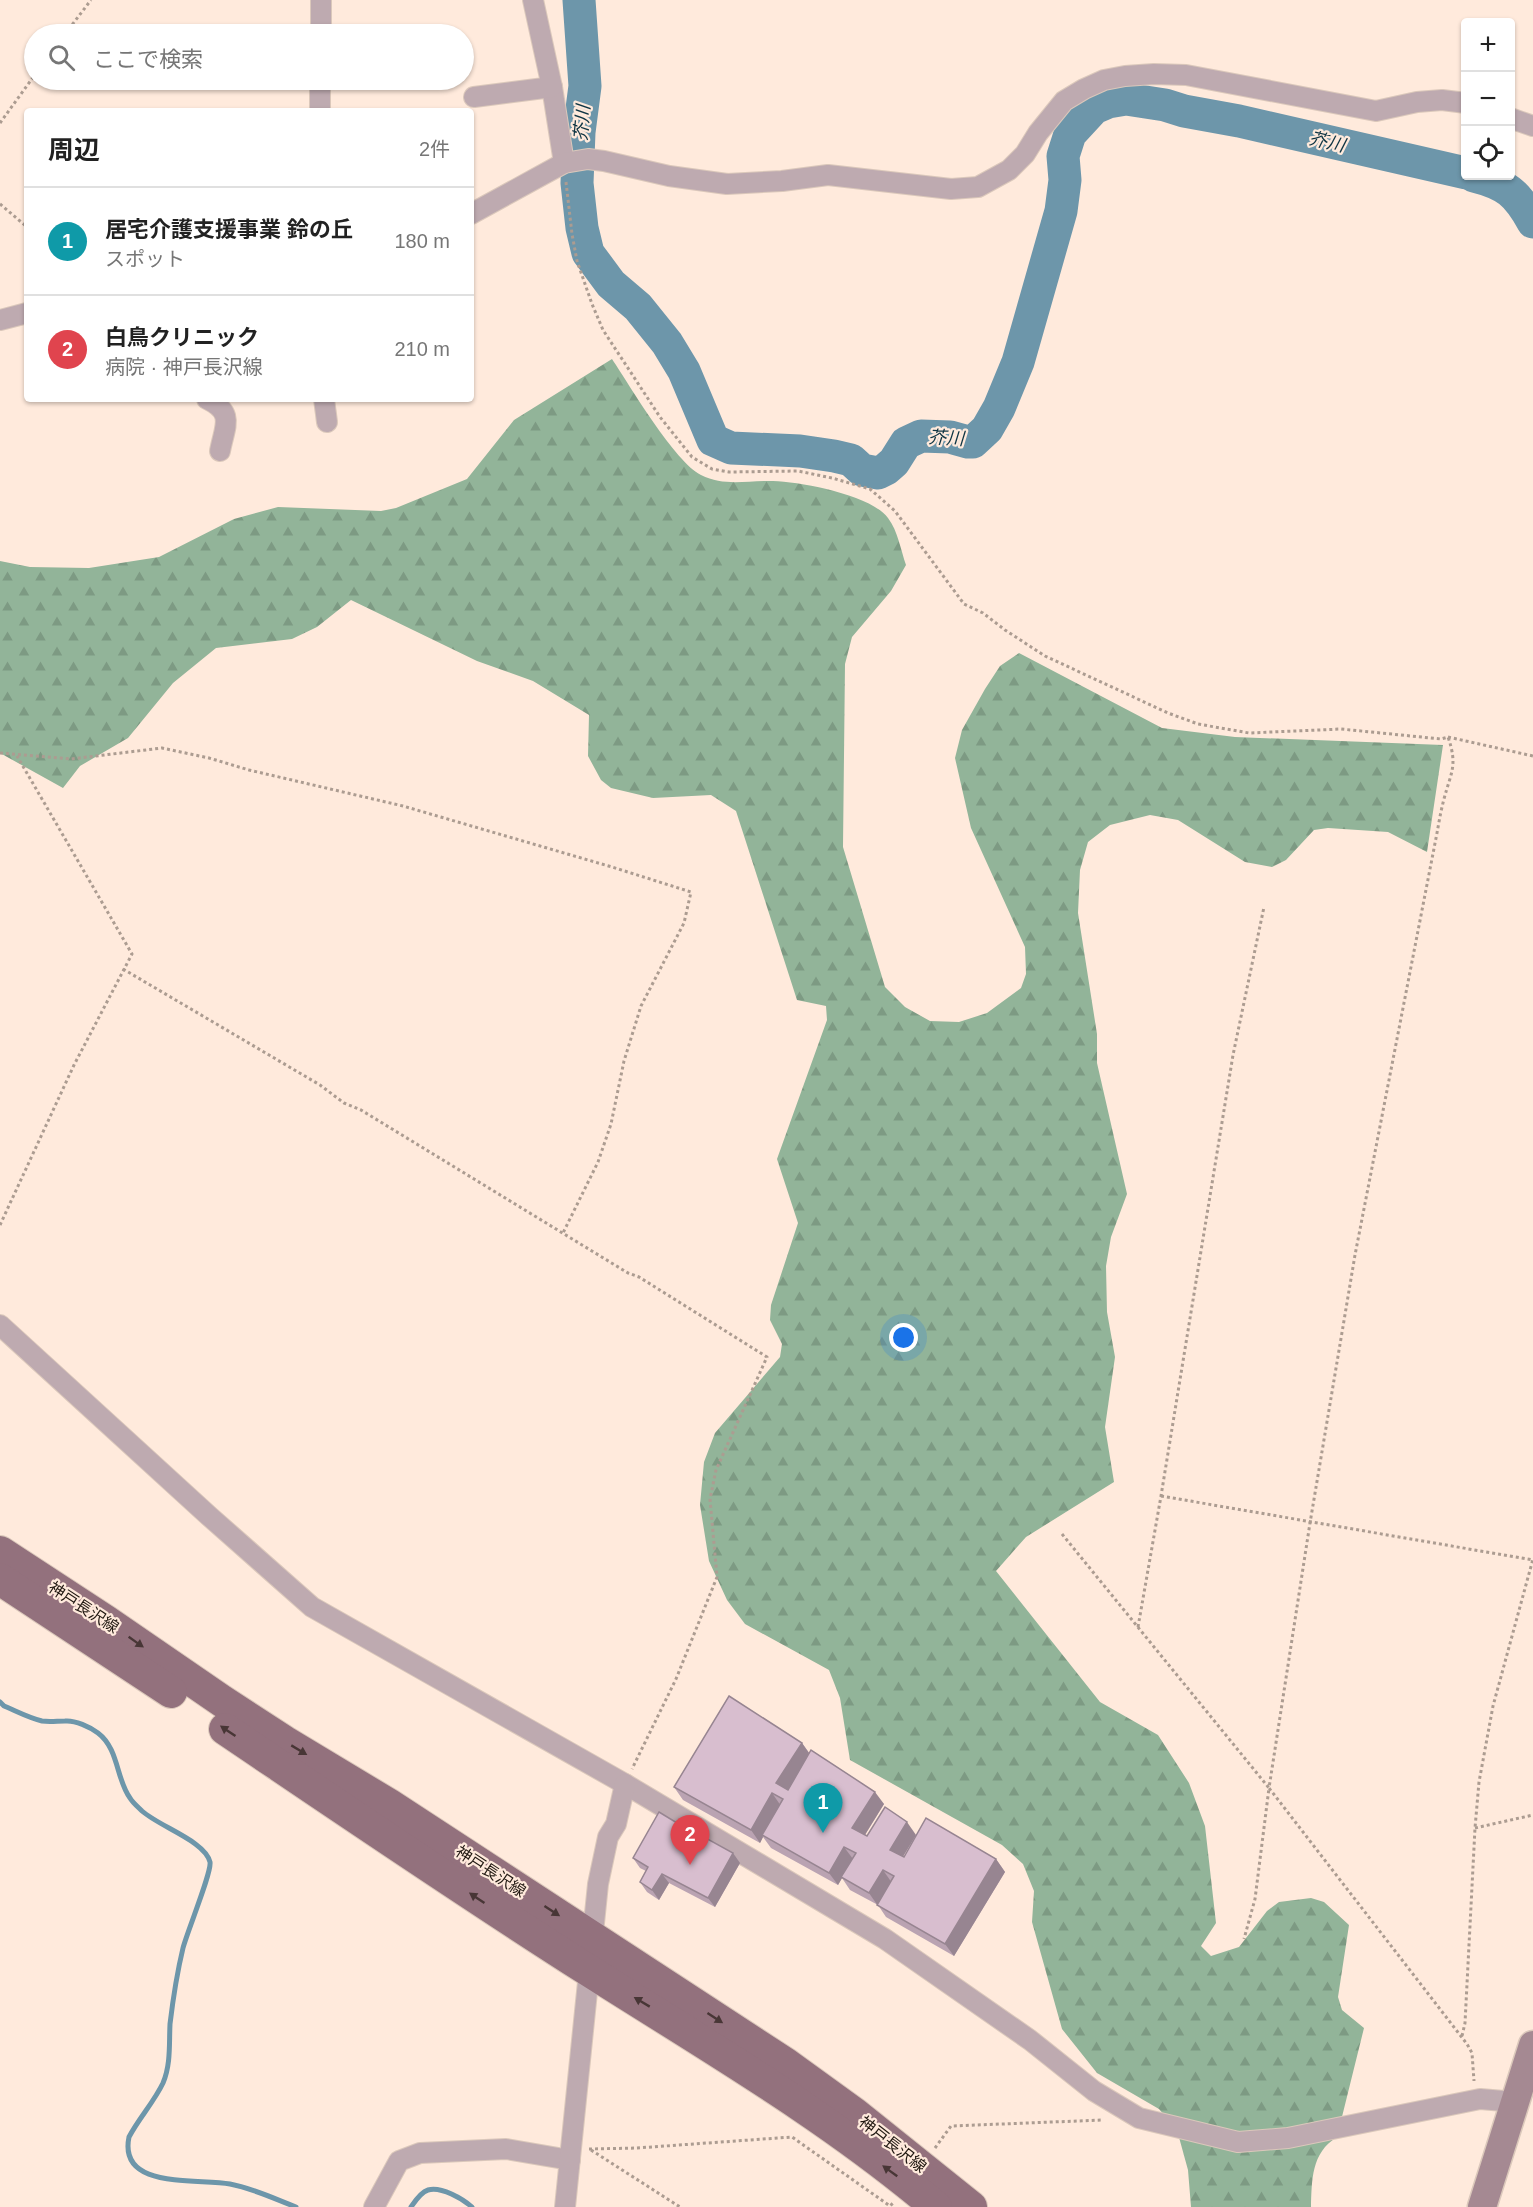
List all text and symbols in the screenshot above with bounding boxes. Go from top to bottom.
map controls [1461,18,1515,180]
button: + [1461,18,1515,72]
search box [24,24,474,90]
icon: search [45,41,78,74]
text: ここで検索 [93,47,203,72]
button: − [1461,72,1515,126]
water label: 芥川 [570,102,594,142]
button: locate [1461,126,1515,180]
water label: 芥川 [1307,128,1349,156]
text: 周辺 [48,135,100,165]
text: 2件 [419,138,450,160]
text: 居宅介護支援事業 鈴の丘 [105,217,353,242]
text: 1 [62,230,73,252]
text: 180 m [394,230,450,252]
text: スポット [105,248,185,270]
text: 白鳥クリニック [105,325,259,350]
text: 2 [62,338,73,360]
text: 210 m [394,338,450,360]
text: 病院 · 神戸長沢線 [105,356,263,378]
water label: 芥川 [928,427,966,449]
your location [889,1323,918,1352]
street label: 神戸長沢線 [46,1579,122,1636]
one-way arrow [128,1636,144,1648]
one-way arrow [220,1726,236,1737]
one-way arrow [290,1745,307,1755]
pin: 1 [804,1784,842,1833]
pin: 2 [670,1816,710,1865]
street label: 神戸長沢線 [453,1843,529,1900]
one-way arrow [469,1892,485,1903]
one-way arrow [544,1905,560,1916]
one-way arrow [634,1997,650,2008]
one-way arrow [707,2013,723,2024]
street label: 神戸長沢線 [856,2113,929,2176]
one-way arrow [882,2165,897,2177]

